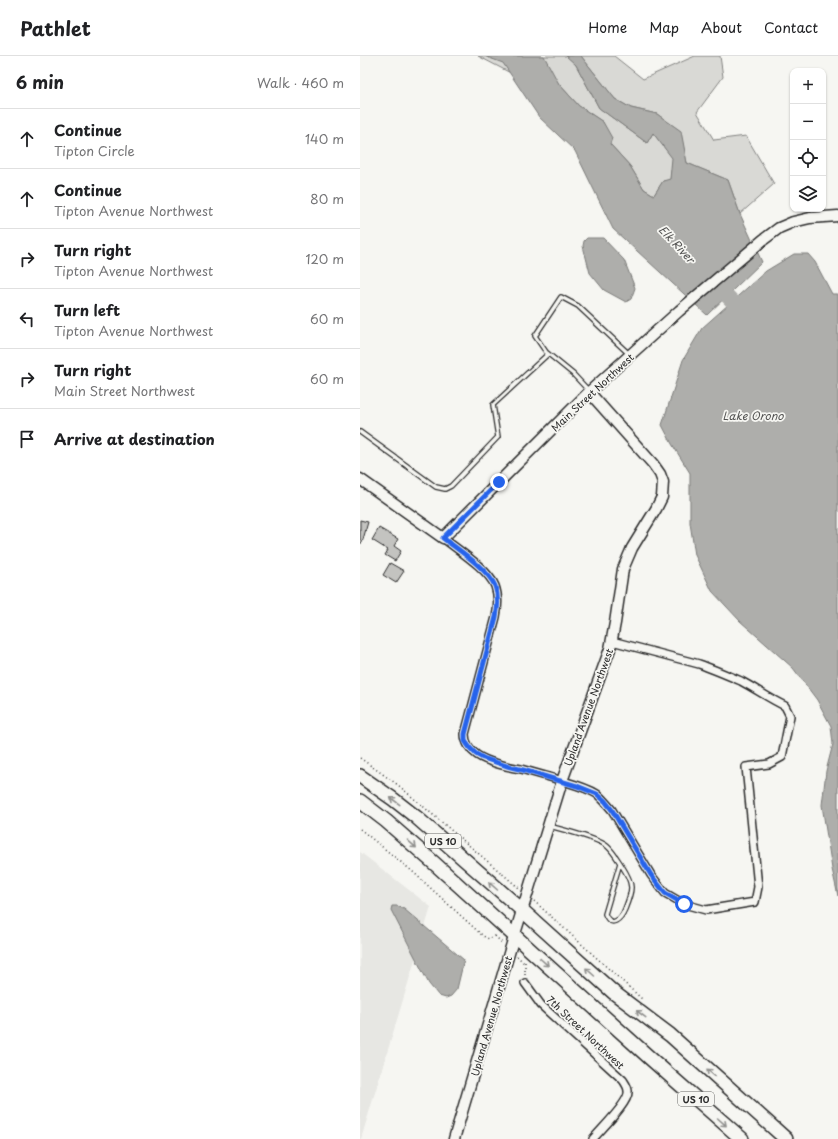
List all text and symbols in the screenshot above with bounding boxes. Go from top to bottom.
text: Pathlet [20,14,91,42]
text: Home [588,17,627,38]
text: Map [649,17,679,38]
text: About [701,17,742,38]
text: Contact [764,17,818,38]
map controls [790,68,826,212]
button: + [790,68,826,104]
text: 6 min [16,69,64,95]
text: Walk · 460 m [257,73,344,92]
button: − [790,104,826,140]
text: Continue [54,118,122,141]
icon: ahead [16,128,38,150]
text: 140 m [305,129,344,148]
button: locate [790,140,826,176]
text: Tipton Circle [54,141,135,160]
button: layers [790,176,826,212]
text: Continue [54,178,122,201]
icon: ahead [16,188,38,210]
text: 80 m [310,189,344,208]
text: Tipton Avenue Northwest [54,201,213,220]
water label: Elk River [655,221,700,268]
text: Turn right [54,238,131,261]
icon: right [16,248,38,270]
text: 120 m [305,249,344,268]
text: Tipton Avenue Northwest [54,261,213,280]
text: Turn left [54,298,120,321]
icon: left [16,308,38,330]
text: 60 m [310,309,344,328]
text: Tipton Avenue Northwest [54,321,213,340]
street label: Main Street Northwest [547,350,637,434]
text: Turn right [54,358,131,381]
icon: right [16,368,38,390]
text: 60 m [310,369,344,388]
text: Main Street Northwest [54,381,195,400]
water label: Lake Orono [723,407,784,424]
text: Arrive at destination [54,427,215,450]
icon: arrive [16,428,38,450]
route end [490,473,508,491]
street label: Upland Avenue Northwest [560,646,616,768]
one-way arrow [390,796,401,805]
road number: US 10 [425,834,461,848]
one-way arrow [406,839,417,848]
one-way arrow [488,881,499,890]
route start [675,895,693,913]
street label: Upland Avenue Northwest [467,954,515,1078]
one-way arrow [538,957,548,966]
one-way arrow [585,967,595,976]
street label: 7th Street Northwest [544,992,628,1072]
one-way arrow [636,1010,647,1018]
one-way arrow [706,1068,717,1077]
road number: US 10 [678,1092,714,1106]
one-way arrow [717,1117,727,1126]

